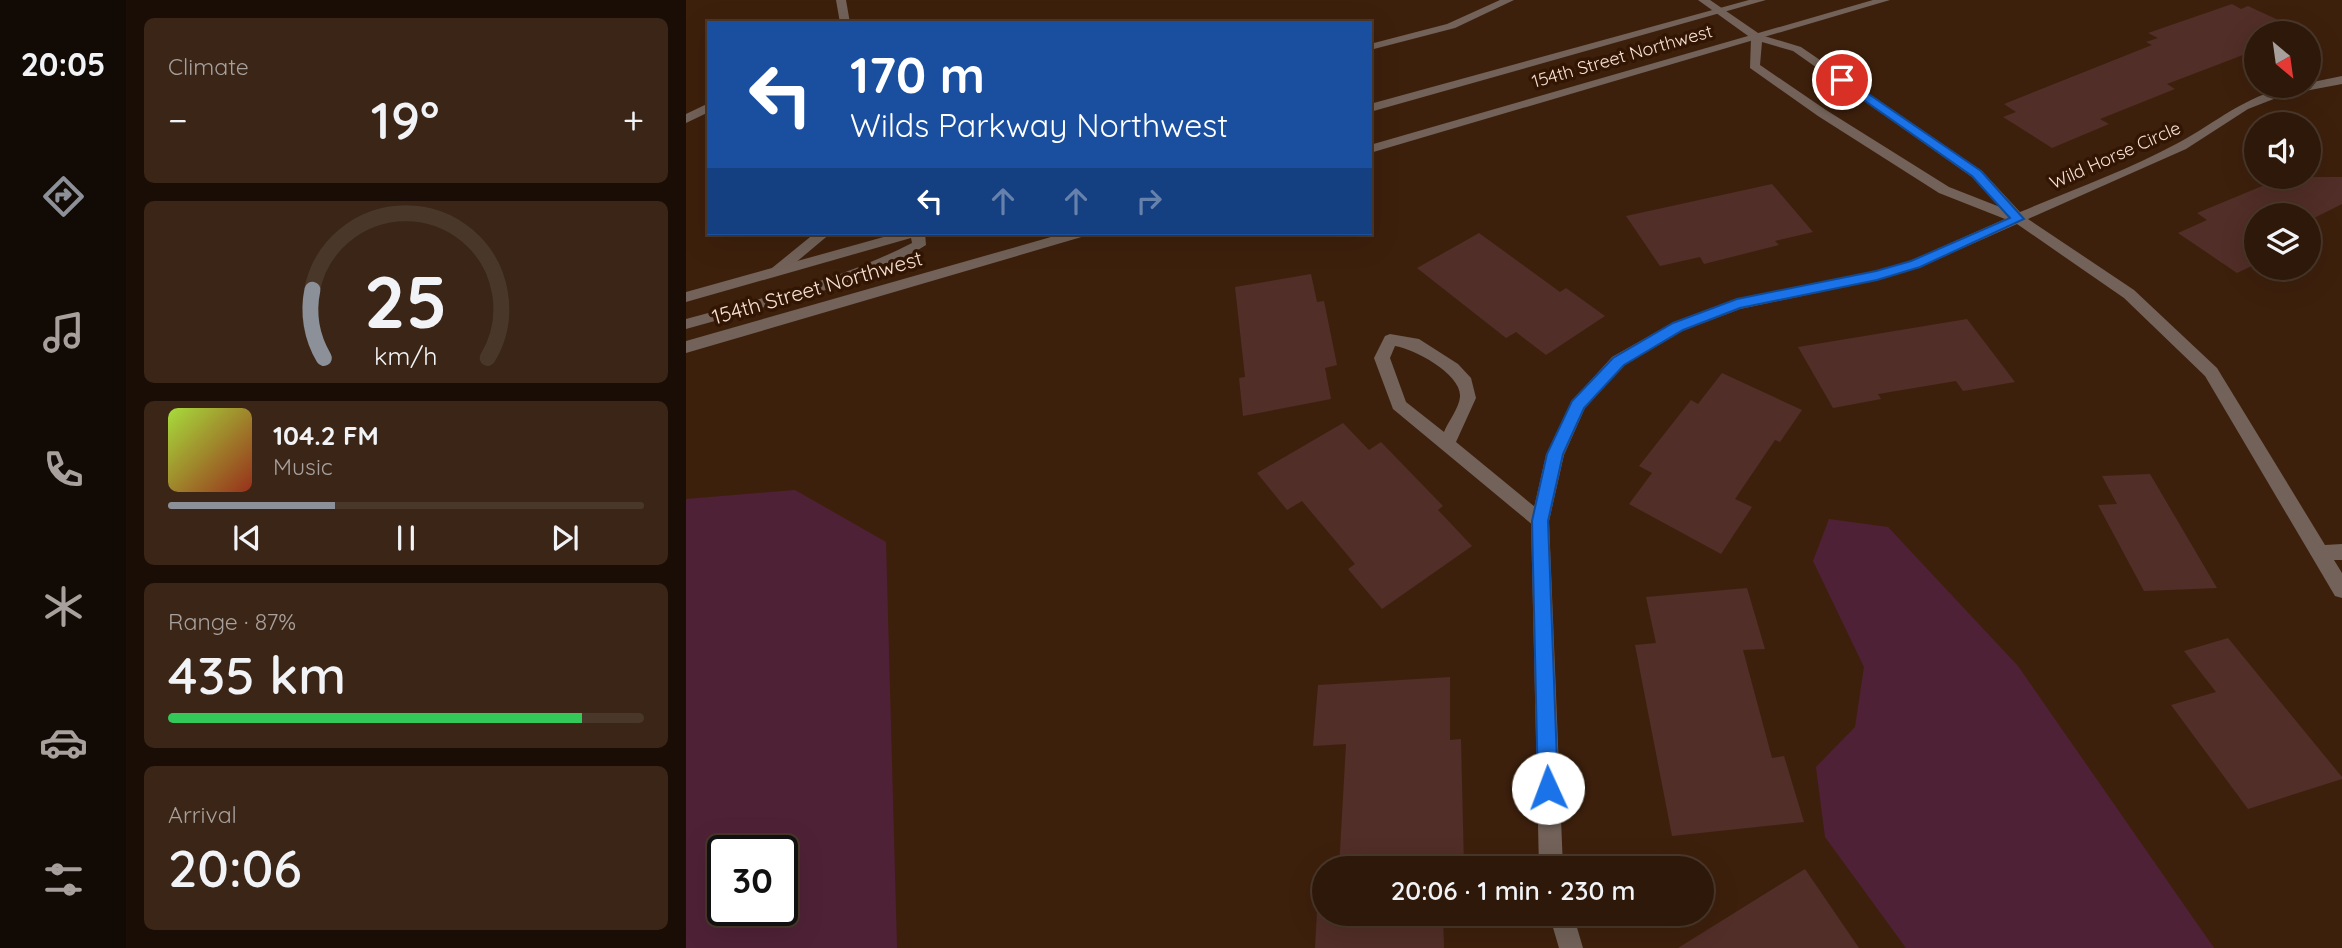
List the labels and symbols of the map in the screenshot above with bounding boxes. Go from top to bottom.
street label: 154th Street Northwest [1529,19,1715,93]
north arrow [2244,21,2320,98]
pin [1812,50,1872,110]
street label: Wild Horse Circle [2046,116,2184,194]
street label: 154th Street Northwest [709,244,925,330]
position arrow [1511,751,1585,825]
speed limit sign: 30 [707,835,798,926]

